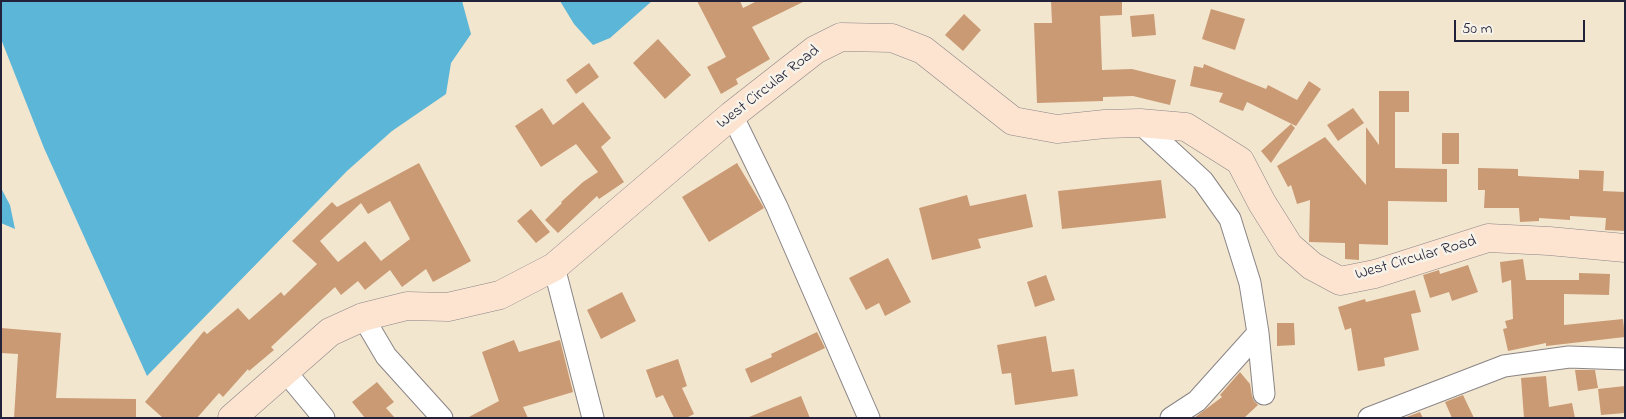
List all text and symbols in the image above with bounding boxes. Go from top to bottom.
scale bar [1456,10,1587,42]
text: 50 m [1462,18,1492,40]
street label: West Circular Road [714,42,824,134]
street label: West Circular Road [1353,233,1479,285]

